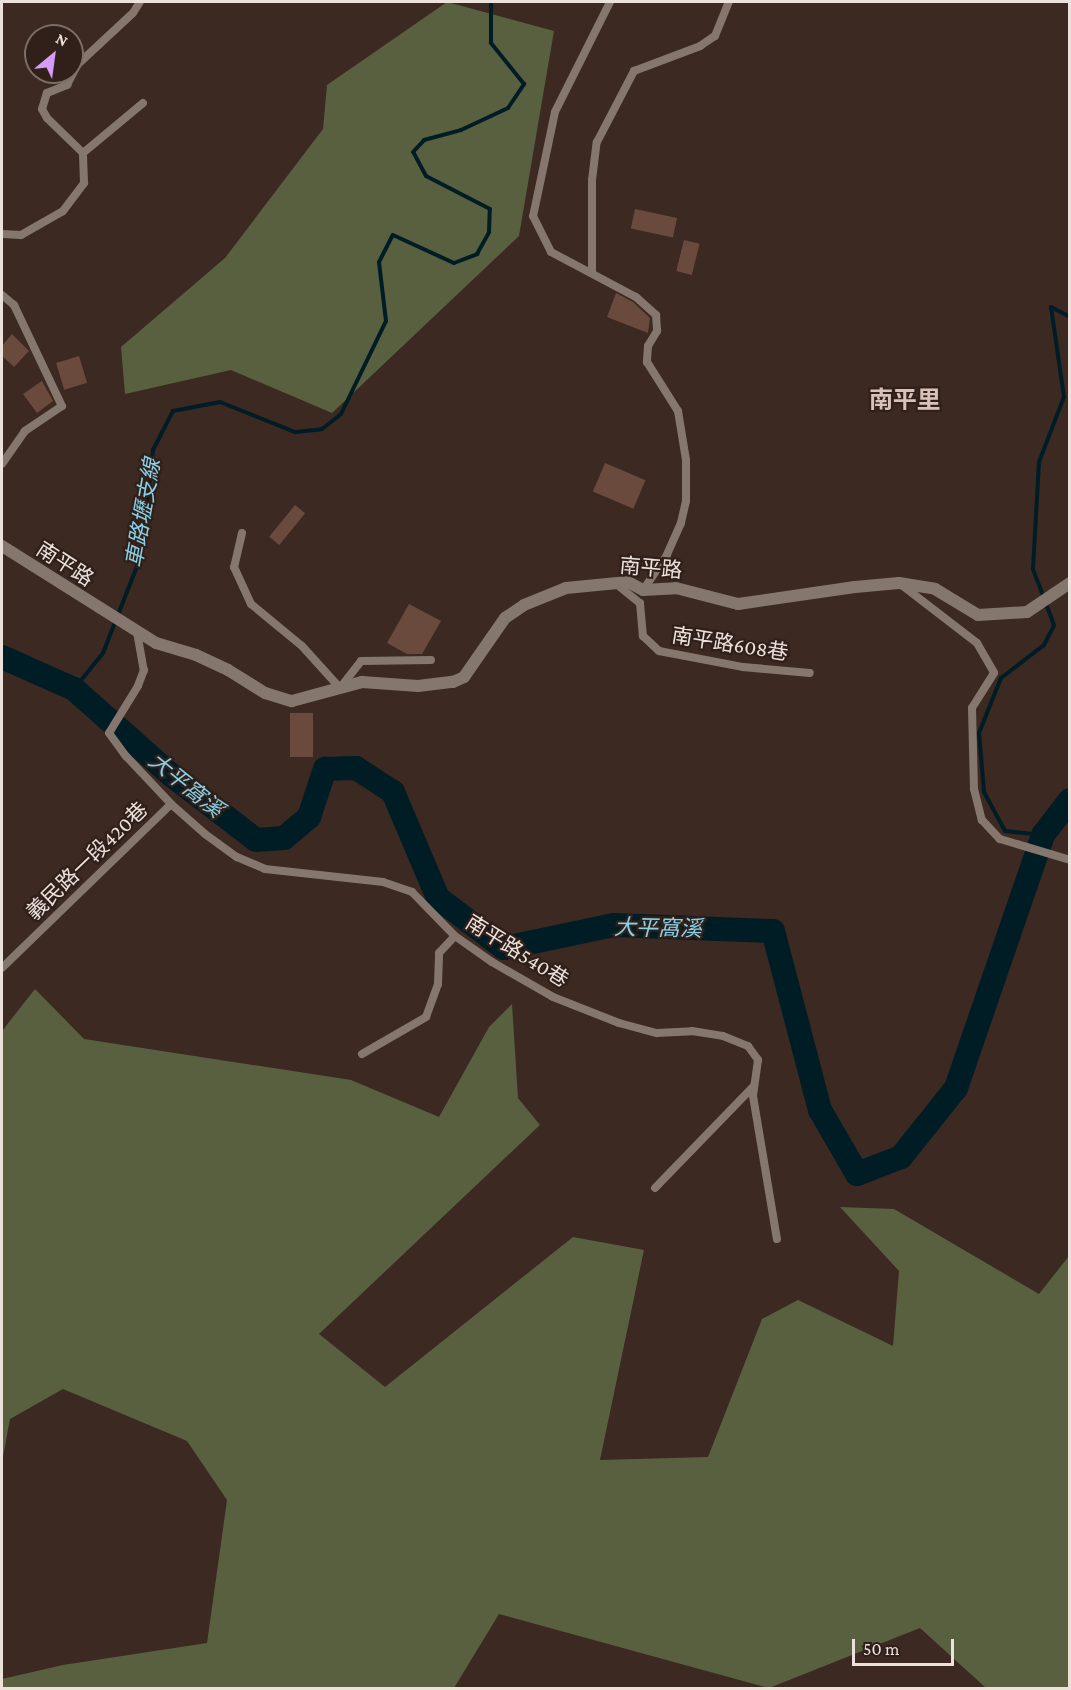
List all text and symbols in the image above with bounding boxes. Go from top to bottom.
north arrow [24,24,84,84]
text: N [53,29,71,50]
district label: 南平里 [869,386,941,414]
water label: 車路壢支線 [120,457,166,569]
street label: 南平路 [32,536,98,592]
street label: 南平路 [619,553,683,583]
street label: 南平路608巷 [670,622,790,666]
water label: 大平窩溪 [143,747,229,823]
street label: 義民路一段420巷 [21,797,153,925]
street label: 南平路540巷 [461,909,573,993]
water label: 大平窩溪 [614,914,702,942]
scale bar [855,1627,957,1665]
text: 50 m [863,1639,900,1659]

